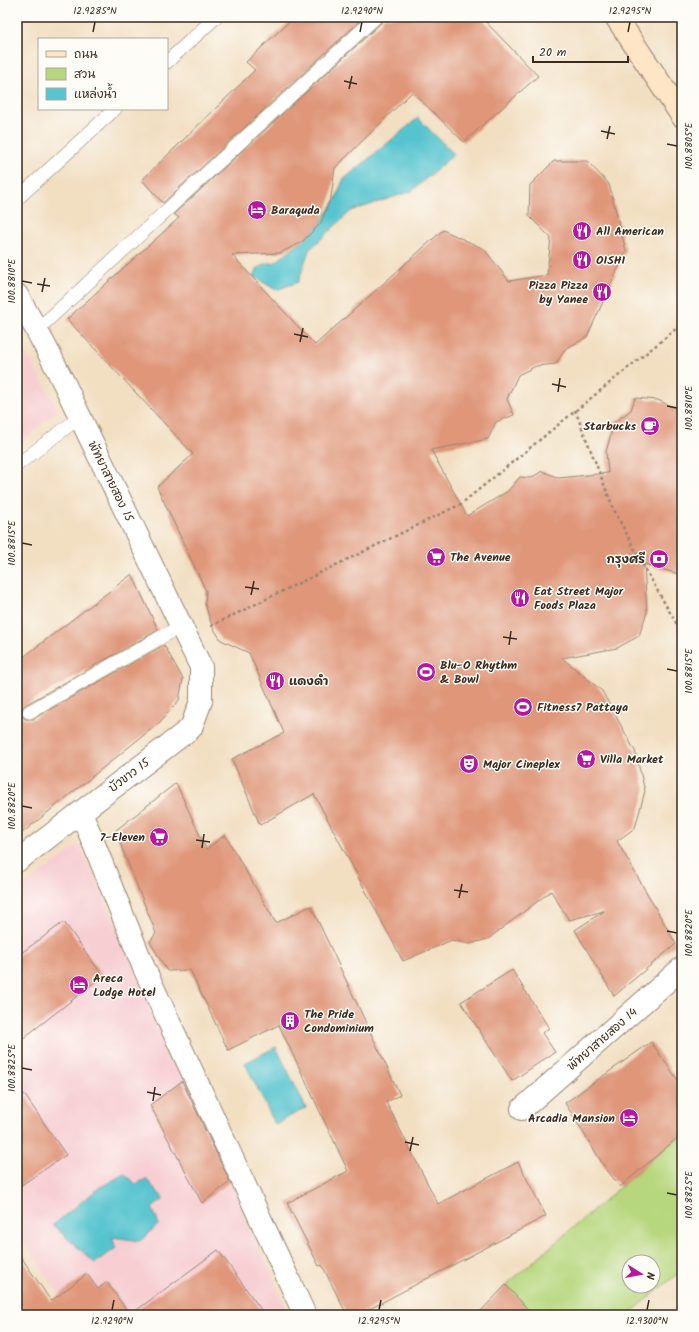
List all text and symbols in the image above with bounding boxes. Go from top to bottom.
text: 12.9285°N [73,3,117,19]
text: 12.9290°N [341,3,383,19]
text: 12.9295°N [609,3,651,19]
legend [38,38,168,110]
scale bar [533,38,628,64]
text: 20 m [539,43,567,62]
text: ถนน [74,45,98,64]
text: สวน [74,65,95,84]
text: แหล่งน้ำ [74,83,117,104]
text: 100.8805°E [681,121,697,170]
hotel icon: Baraquda [246,199,268,221]
place label: Baraquda [271,201,320,220]
restaurant icon: All American [571,220,593,242]
place label: All American [596,222,664,241]
restaurant icon: OISHI [571,249,593,271]
place label: OISHI [596,251,626,270]
text: 100.8810°E [4,257,20,303]
place label: Pizza Pizza by Yanee [529,276,588,309]
restaurant icon: Pizza Pizza by Yanee [591,281,613,303]
text: 100.8810°E [681,384,697,430]
cafe icon: Starbucks [639,415,661,437]
place label: Starbucks [583,417,636,436]
street label: พัทยาสายสอง 15 [83,438,139,526]
text: 100.8815°E [4,519,20,566]
supermarket icon: The Avenue [425,546,447,568]
place label: The Avenue [450,548,511,567]
bank icon: กรุงศรี [648,548,670,570]
place label: กรุงศรี [607,550,645,569]
place label: Eat Street Major Foods Plaza [534,582,624,615]
restaurant icon: Eat Street Major Foods Plaza [509,587,531,609]
text: 100.8815°E [681,647,697,694]
place label: Blu-O Rhythm & Bowl [440,656,517,689]
sports icon: Blu-O Rhythm & Bowl [415,661,437,683]
restaurant icon: แดงดำ [264,670,286,692]
place label: แดงดำ [289,672,328,691]
sports icon: Fitness7 Pattaya [512,696,534,718]
place label: Fitness7 Pattaya [537,698,628,717]
supermarket icon: Villa Market [575,748,597,770]
place label: Villa Market [600,750,664,769]
street label: บัวขาว 15 [105,753,155,797]
theatre icon: Major Cineplex [458,753,480,775]
place label: Major Cineplex [483,755,560,774]
text: 100.8820°E [4,781,20,830]
supermarket icon: 7-Eleven [148,826,170,848]
place label: 7-Eleven [100,828,145,847]
text: 100.8820°E [681,908,697,957]
place label: Areca Lodge Hotel [93,969,156,1002]
hotel icon: Areca Lodge Hotel [68,974,90,996]
street label: พัทยาสายสอง 14 [563,1003,642,1075]
place label: The Pride Condominium [304,1005,374,1038]
building icon: The Pride Condominium [279,1010,301,1032]
text: 100.8825°E [4,1043,20,1092]
hotel icon: Arcadia Mansion [618,1107,640,1129]
place label: Arcadia Mansion [528,1109,615,1128]
text: 100.8825°E [681,1170,697,1219]
north arrow [621,1254,661,1294]
text: N [640,1271,659,1281]
text: 12.9290°N [91,1313,133,1329]
text: 12.9295°N [358,1313,400,1329]
text: 12.9300°N [626,1313,668,1329]

